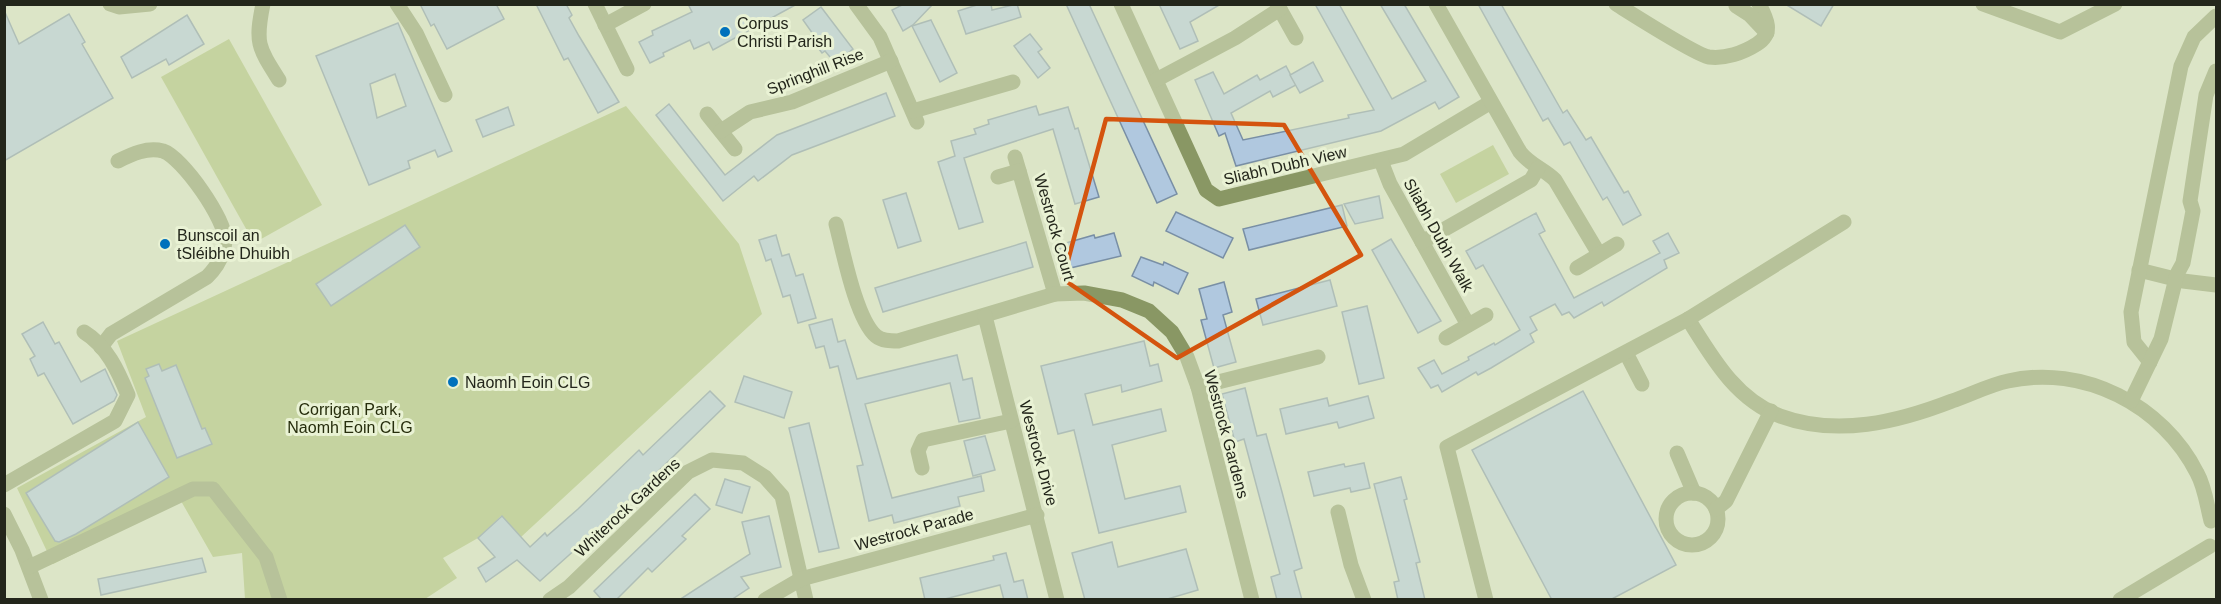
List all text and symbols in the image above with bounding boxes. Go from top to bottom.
place label: Corpus Christi Parish [737,15,832,50]
marker: Corpus Christi Parish [718,25,732,39]
street label: Springhill Rise [764,45,866,98]
street label: Sliabh Dubh View [1222,143,1349,188]
street label: Westrock Court [1031,172,1078,283]
street label: Sliabh Dubh Walk [1400,176,1477,296]
place label: Bunscoil an tSléibhe Dhuibh [177,227,290,262]
marker: Bunscoil an tSléibhe Dhuibh [158,237,172,251]
street label: Westrock Gardens [1201,368,1252,500]
place label: Naomh Eoin CLG [465,374,590,391]
marker: Naomh Eoin CLG [446,375,460,389]
street label: Westrock Drive [1016,399,1061,508]
park label: Corrigan Park, Naomh Eoin CLG [287,401,413,436]
street label: Whiterock Gardens [571,454,683,560]
street label: Westrock Parade [853,505,976,554]

